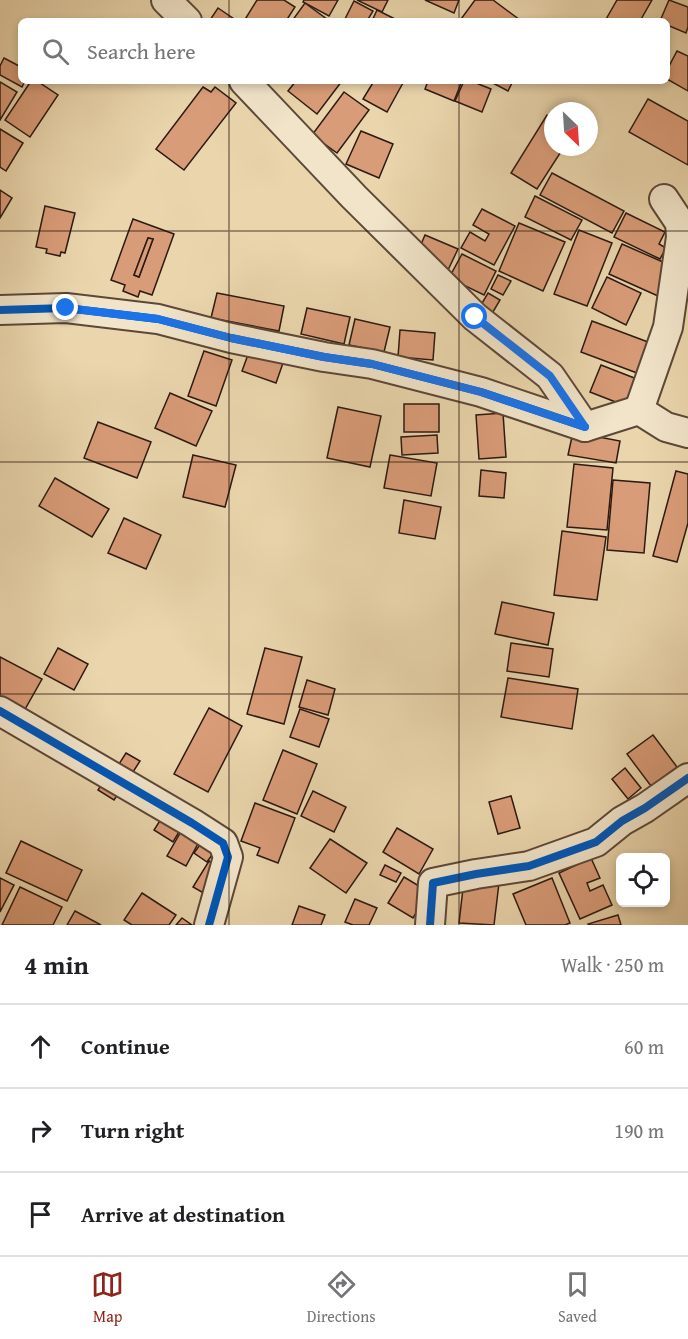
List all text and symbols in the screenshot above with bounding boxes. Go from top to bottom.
search box [18,18,670,84]
icon: search [39,35,72,68]
text: Search here [87,35,196,67]
north arrow [544,102,598,156]
route end [52,294,78,320]
route start [461,303,487,329]
map controls [616,853,670,907]
button: locate [616,853,670,907]
text: 4 min [24,945,89,984]
text: Walk · 250 m [561,950,664,979]
icon: ahead [24,1030,57,1063]
text: Continue [81,1030,170,1062]
text: 60 m [624,1032,664,1061]
icon: right [24,1114,57,1147]
text: Turn right [81,1114,184,1146]
text: 190 m [614,1116,664,1145]
icon: arrive [24,1198,57,1231]
text: Arrive at destination [81,1198,285,1230]
tab: Map [91,1268,124,1328]
tab: Directions [307,1268,376,1328]
tab: Saved [558,1268,597,1328]

